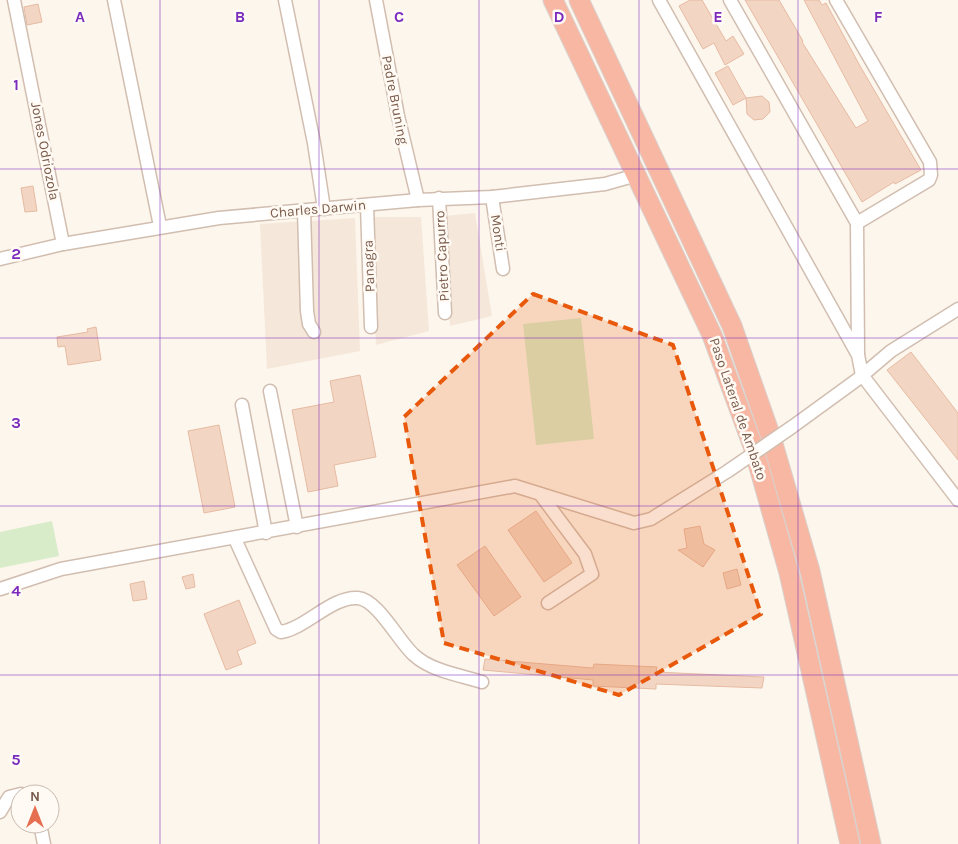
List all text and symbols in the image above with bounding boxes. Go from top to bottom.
text: A [75,7,85,26]
text: B [235,7,245,26]
text: C [394,7,404,26]
text: D [554,7,565,26]
text: E [713,7,723,26]
text: F [874,7,883,26]
street label: Padre Bruning [378,54,412,146]
text: 1 [13,75,19,94]
street label: Jones Odriozola [27,100,63,202]
street label: Charles Darwin [269,196,367,222]
street label: Pietro Capurro [431,210,453,302]
street label: Monti [487,213,509,253]
street label: Panagra [360,240,378,292]
text: 2 [11,244,21,263]
street label: Paso Lateral de Ambato [706,336,770,482]
text: 3 [11,413,21,432]
text: 4 [11,581,21,600]
text: 5 [11,750,21,769]
north arrow [10,784,60,834]
text: N [30,788,40,805]

